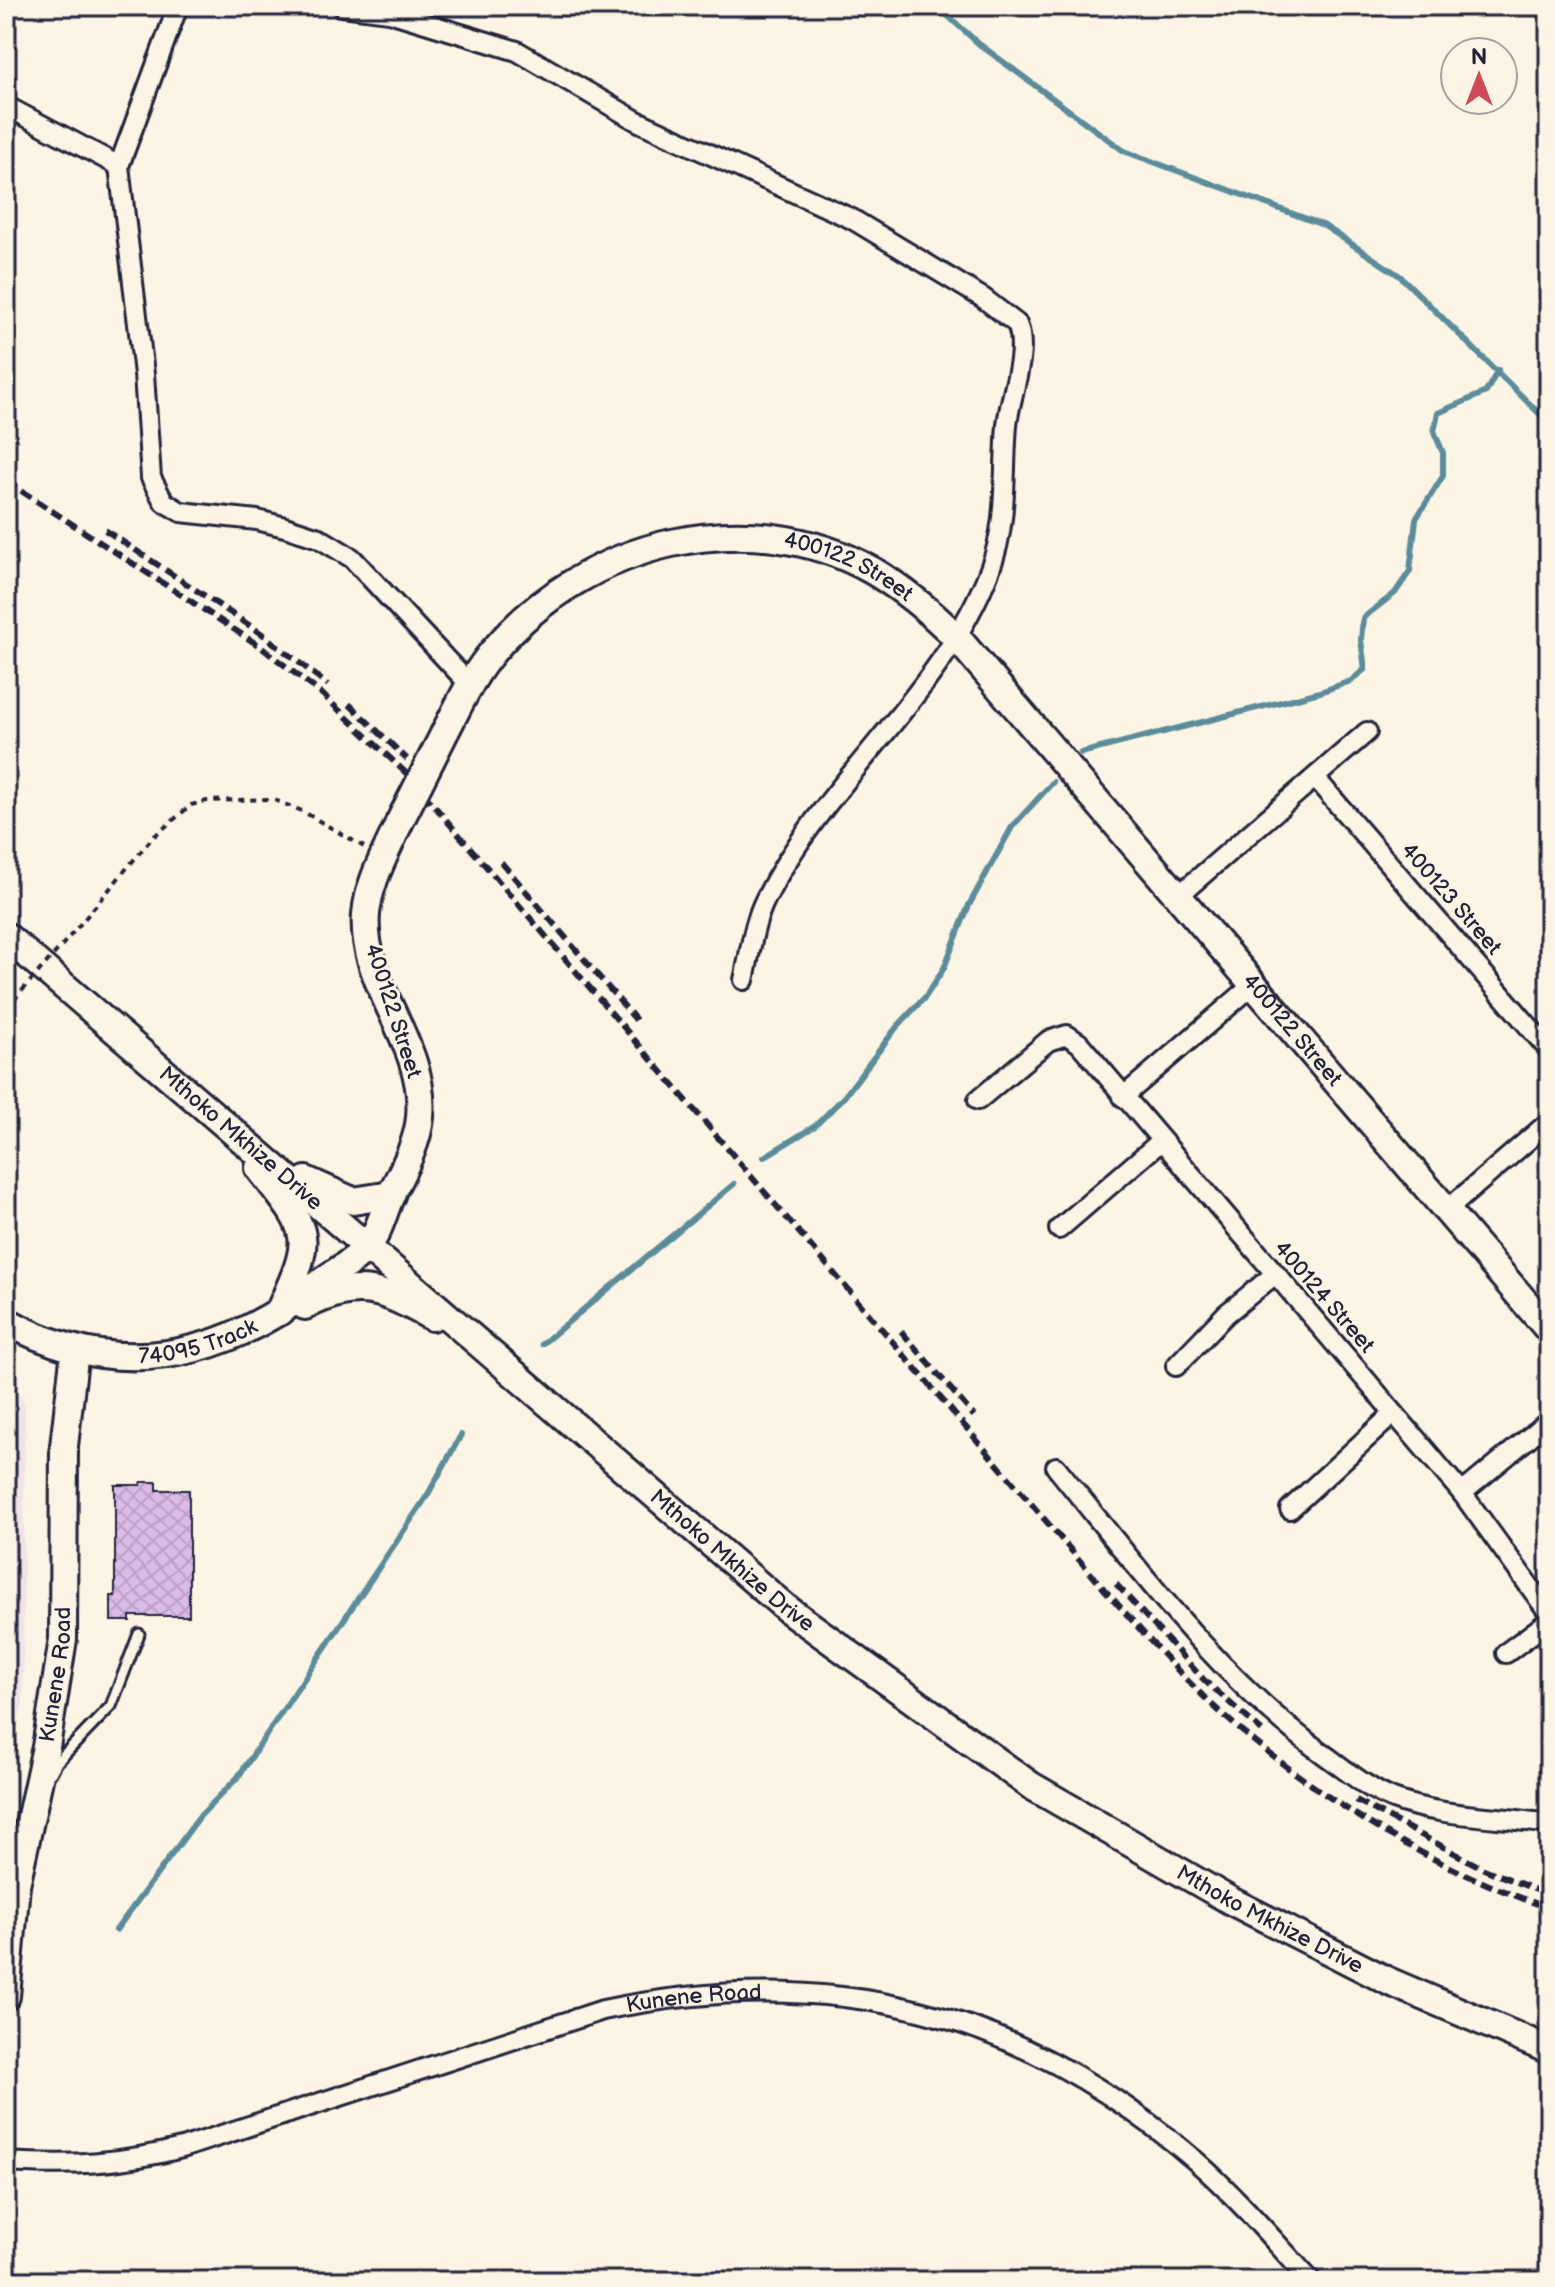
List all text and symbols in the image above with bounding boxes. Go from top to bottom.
north arrow [1439,36,1519,116]
text: N [1471,44,1487,71]
street label: 400122 Street [782,526,919,607]
street label: 400123 Street [1395,837,1507,961]
street label: 400122 Street [359,940,427,1082]
street label: 400122 Street [1237,968,1348,1092]
street label: Mthoko Mkhize Drive [153,1060,328,1216]
street label: 400124 Street [1268,1235,1380,1359]
street label: 74095 Track [138,1312,262,1370]
street label: Mthoko Mkhize Drive [644,1483,820,1638]
street label: Kunene Road [33,1607,77,1744]
street label: Mthoko Mkhize Drive [1172,1859,1368,1980]
street label: Kunene Road [624,1979,762,2019]

